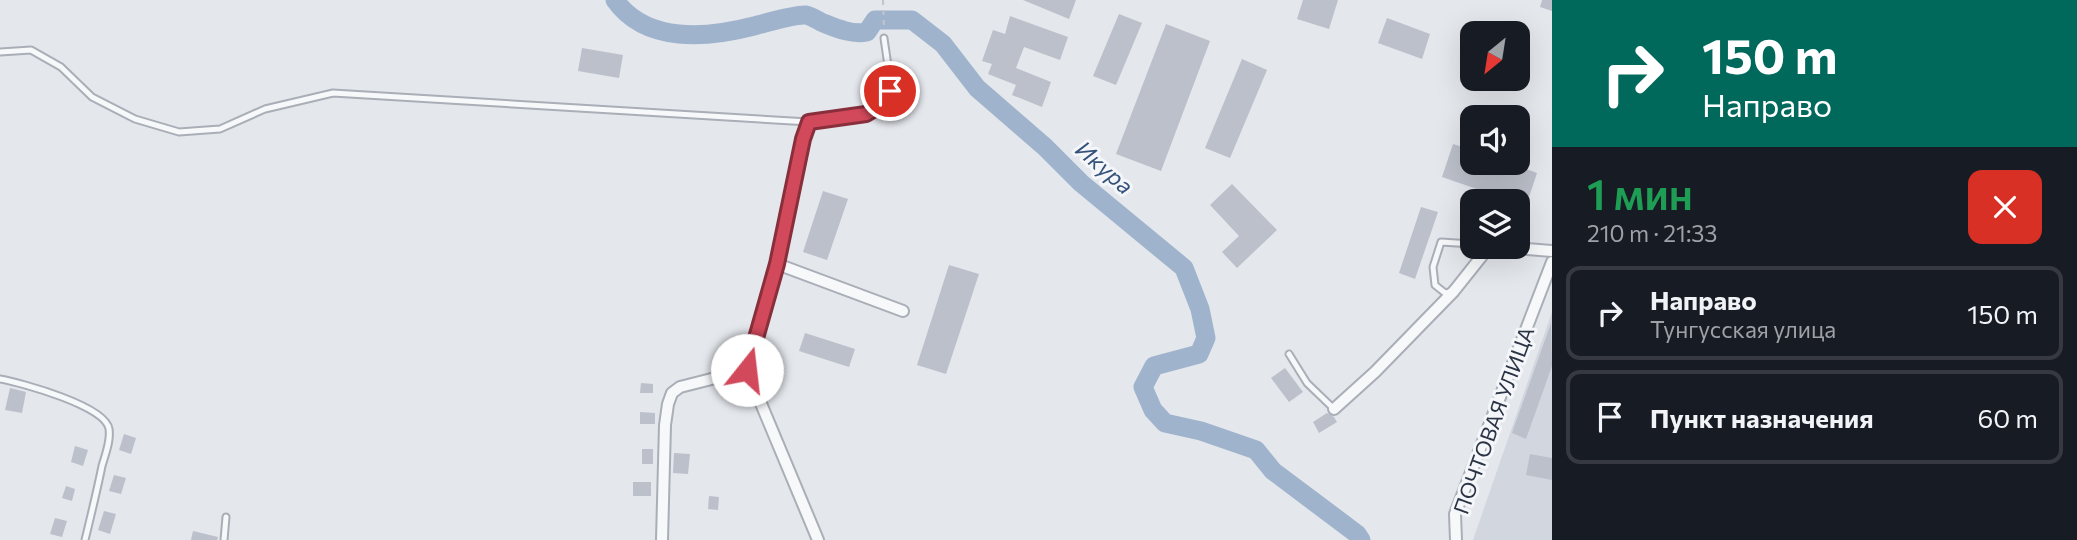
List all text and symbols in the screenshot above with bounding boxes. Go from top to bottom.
north arrow [1460,21,1530,91]
map controls [1460,21,1530,259]
text: 150 m [1702,24,1837,84]
icon: right [1587,28,1678,119]
pin [860,61,920,121]
icon: arrive [871,72,909,110]
text: Направо [1702,84,1832,124]
button: sound [1460,105,1530,175]
water label: Икура [1071,134,1139,200]
text: 1 мин [1587,167,1693,219]
button: close [1968,170,2042,244]
button: layers [1460,189,1530,259]
text: 210 m · 21:33 [1587,219,1718,247]
text: Направо [1650,284,1757,315]
icon: right [1591,294,1629,332]
text: 150 m [1967,298,2038,329]
text: Тунгусская улица [1650,315,1836,343]
street label: ПОЧТОВАЯ УЛИЦА [1447,323,1539,517]
position arrow [710,333,784,407]
icon: arrive [1591,398,1629,436]
text: Пункт назначения [1650,402,1874,433]
text: 60 m [1978,402,2038,433]

